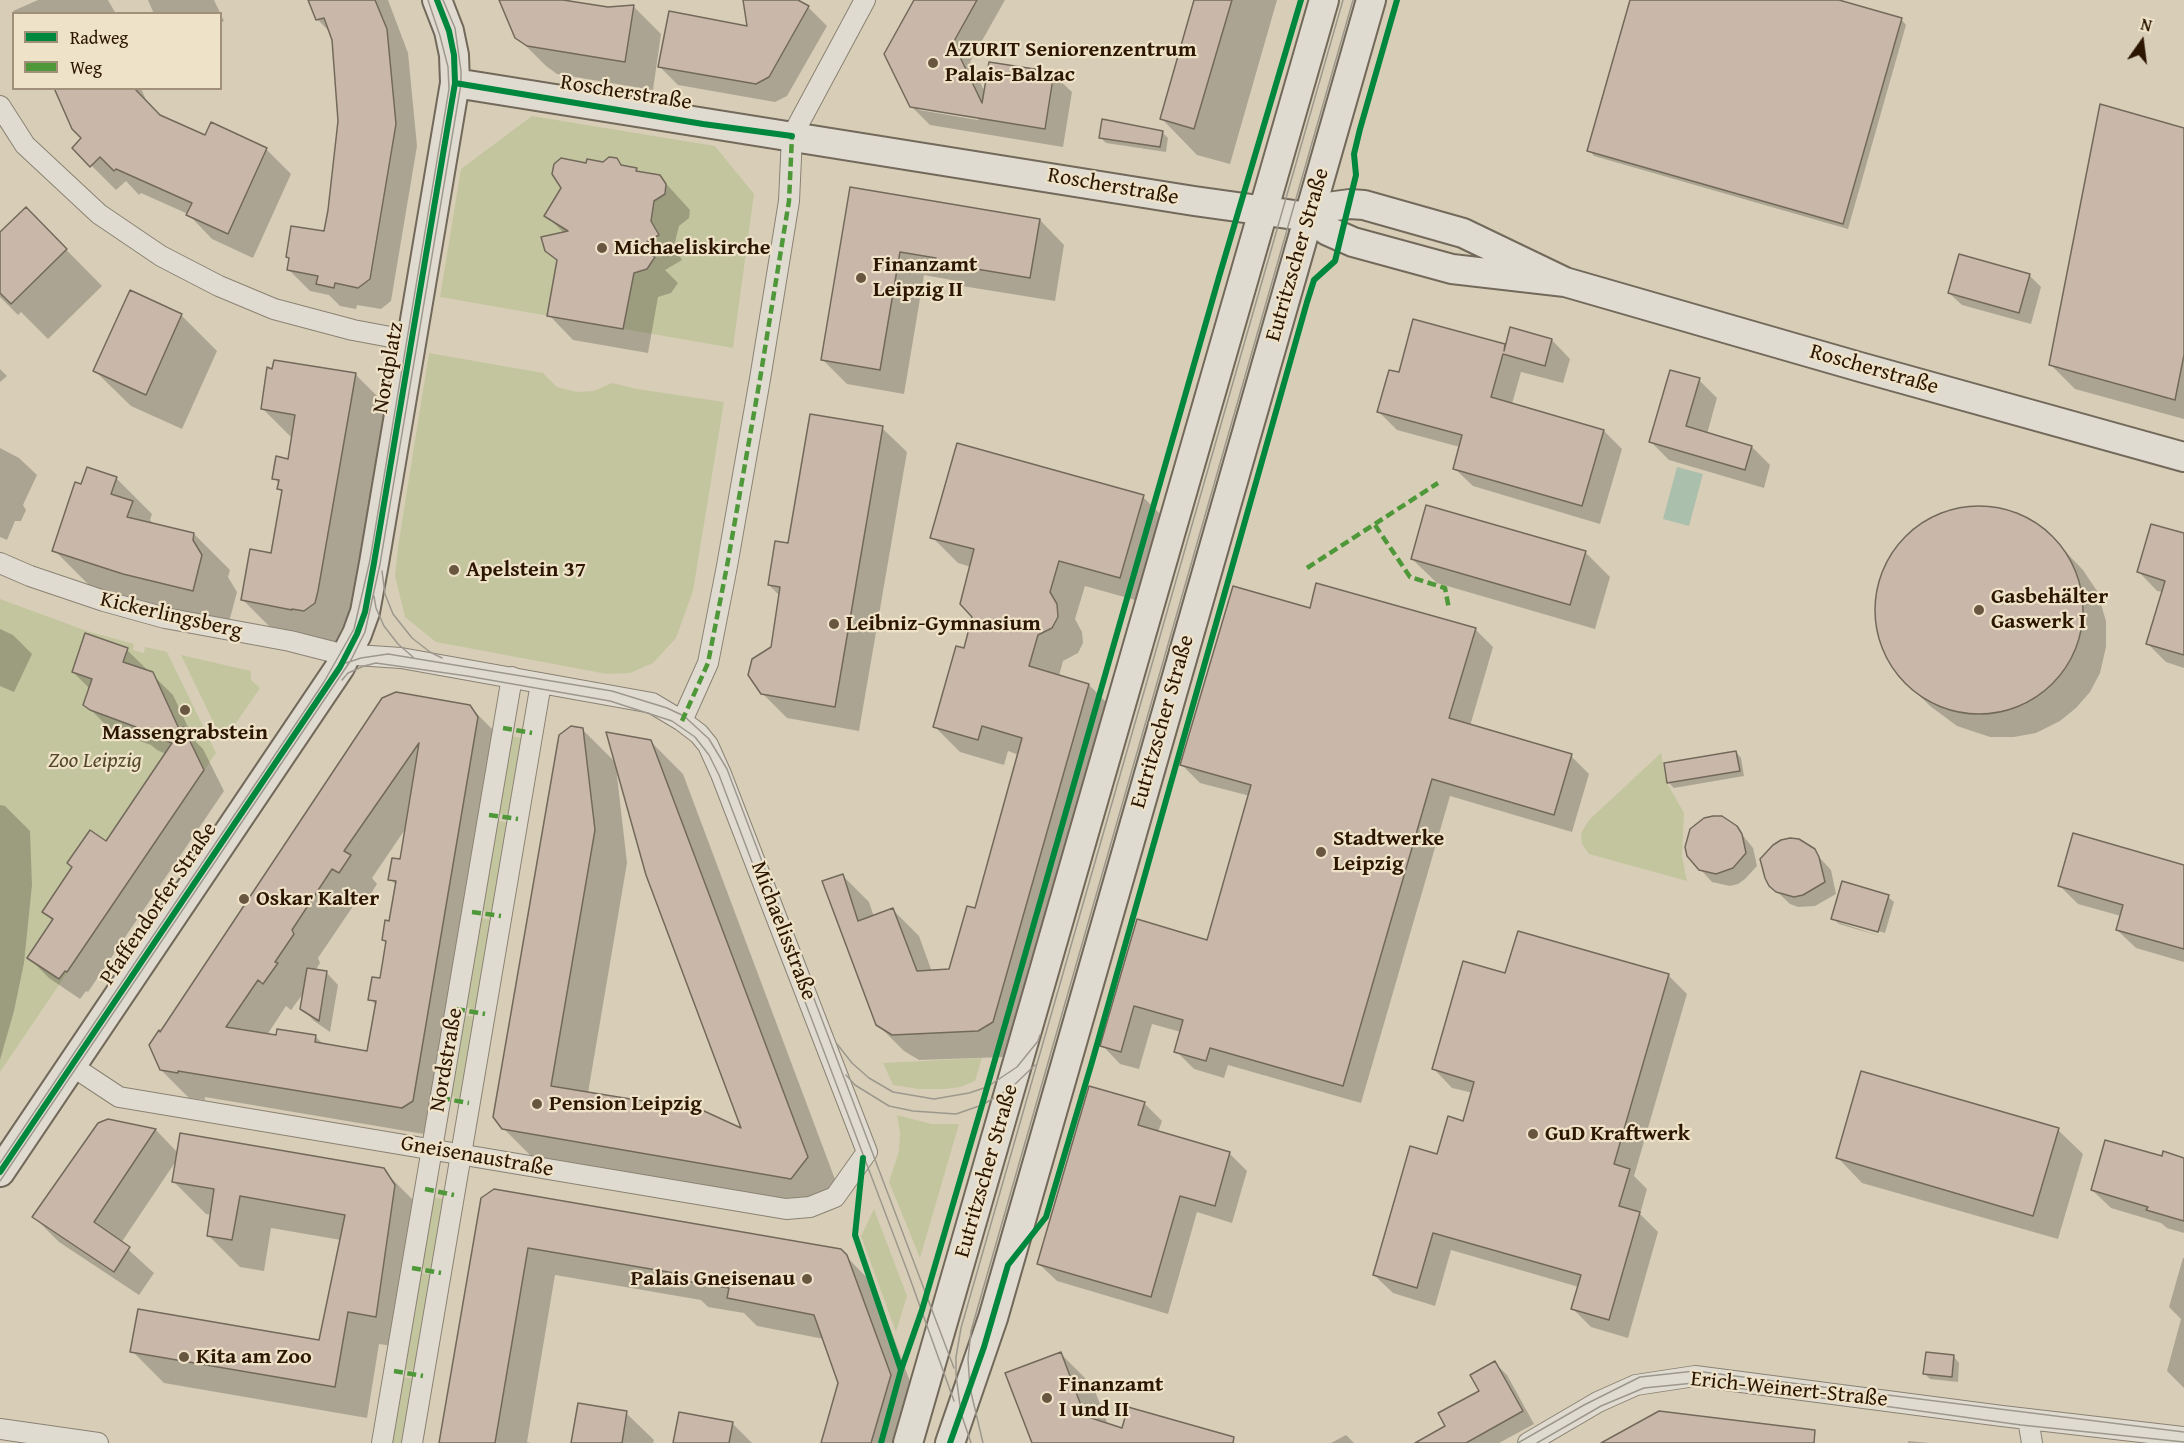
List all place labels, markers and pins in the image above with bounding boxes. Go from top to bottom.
place label: AZURIT Seniorenzentrum Palais-Balzac [945,37,1197,88]
marker: AZURIT Seniorenzentrum Palais-Balzac [926,56,940,70]
place label: Michaeliskirche [614,235,770,261]
marker: Michaeliskirche [595,241,609,255]
place label: Finanzamt Leipzig II [873,252,977,304]
marker: Finanzamt Leipzig II [854,271,868,285]
place label: Apelstein 37 [466,557,586,583]
marker: Apelstein 37 [447,563,461,577]
place label: Gasbehälter Gaswerk I [1991,584,2108,636]
marker: Gasbehälter Gaswerk I [1972,603,1986,617]
place label: Leibniz-Gymnasium [846,611,1041,637]
marker: Leibniz-Gymnasium [827,617,841,631]
marker: Massengrabstein [178,703,192,717]
place label: Massengrabstein [102,720,268,746]
place label: Stadtwerke Leipzig [1333,826,1444,878]
marker: Stadtwerke Leipzig [1314,845,1328,859]
place label: Oskar Kalter [256,886,379,912]
marker: Oskar Kalter [237,892,251,906]
place label: Pension Leipzig [549,1091,702,1117]
marker: Pension Leipzig [530,1097,544,1111]
place label: GuD Kraftwerk [1545,1121,1690,1147]
marker: GuD Kraftwerk [1526,1127,1540,1141]
place label: Palais Gneisenau [631,1266,795,1292]
marker: Palais Gneisenau [800,1272,814,1286]
place label: Kita am Zoo [196,1344,312,1370]
marker: Kita am Zoo [177,1350,191,1364]
place label: Finanzamt I und II [1059,1372,1163,1424]
marker: Finanzamt I und II [1040,1391,1054,1405]

